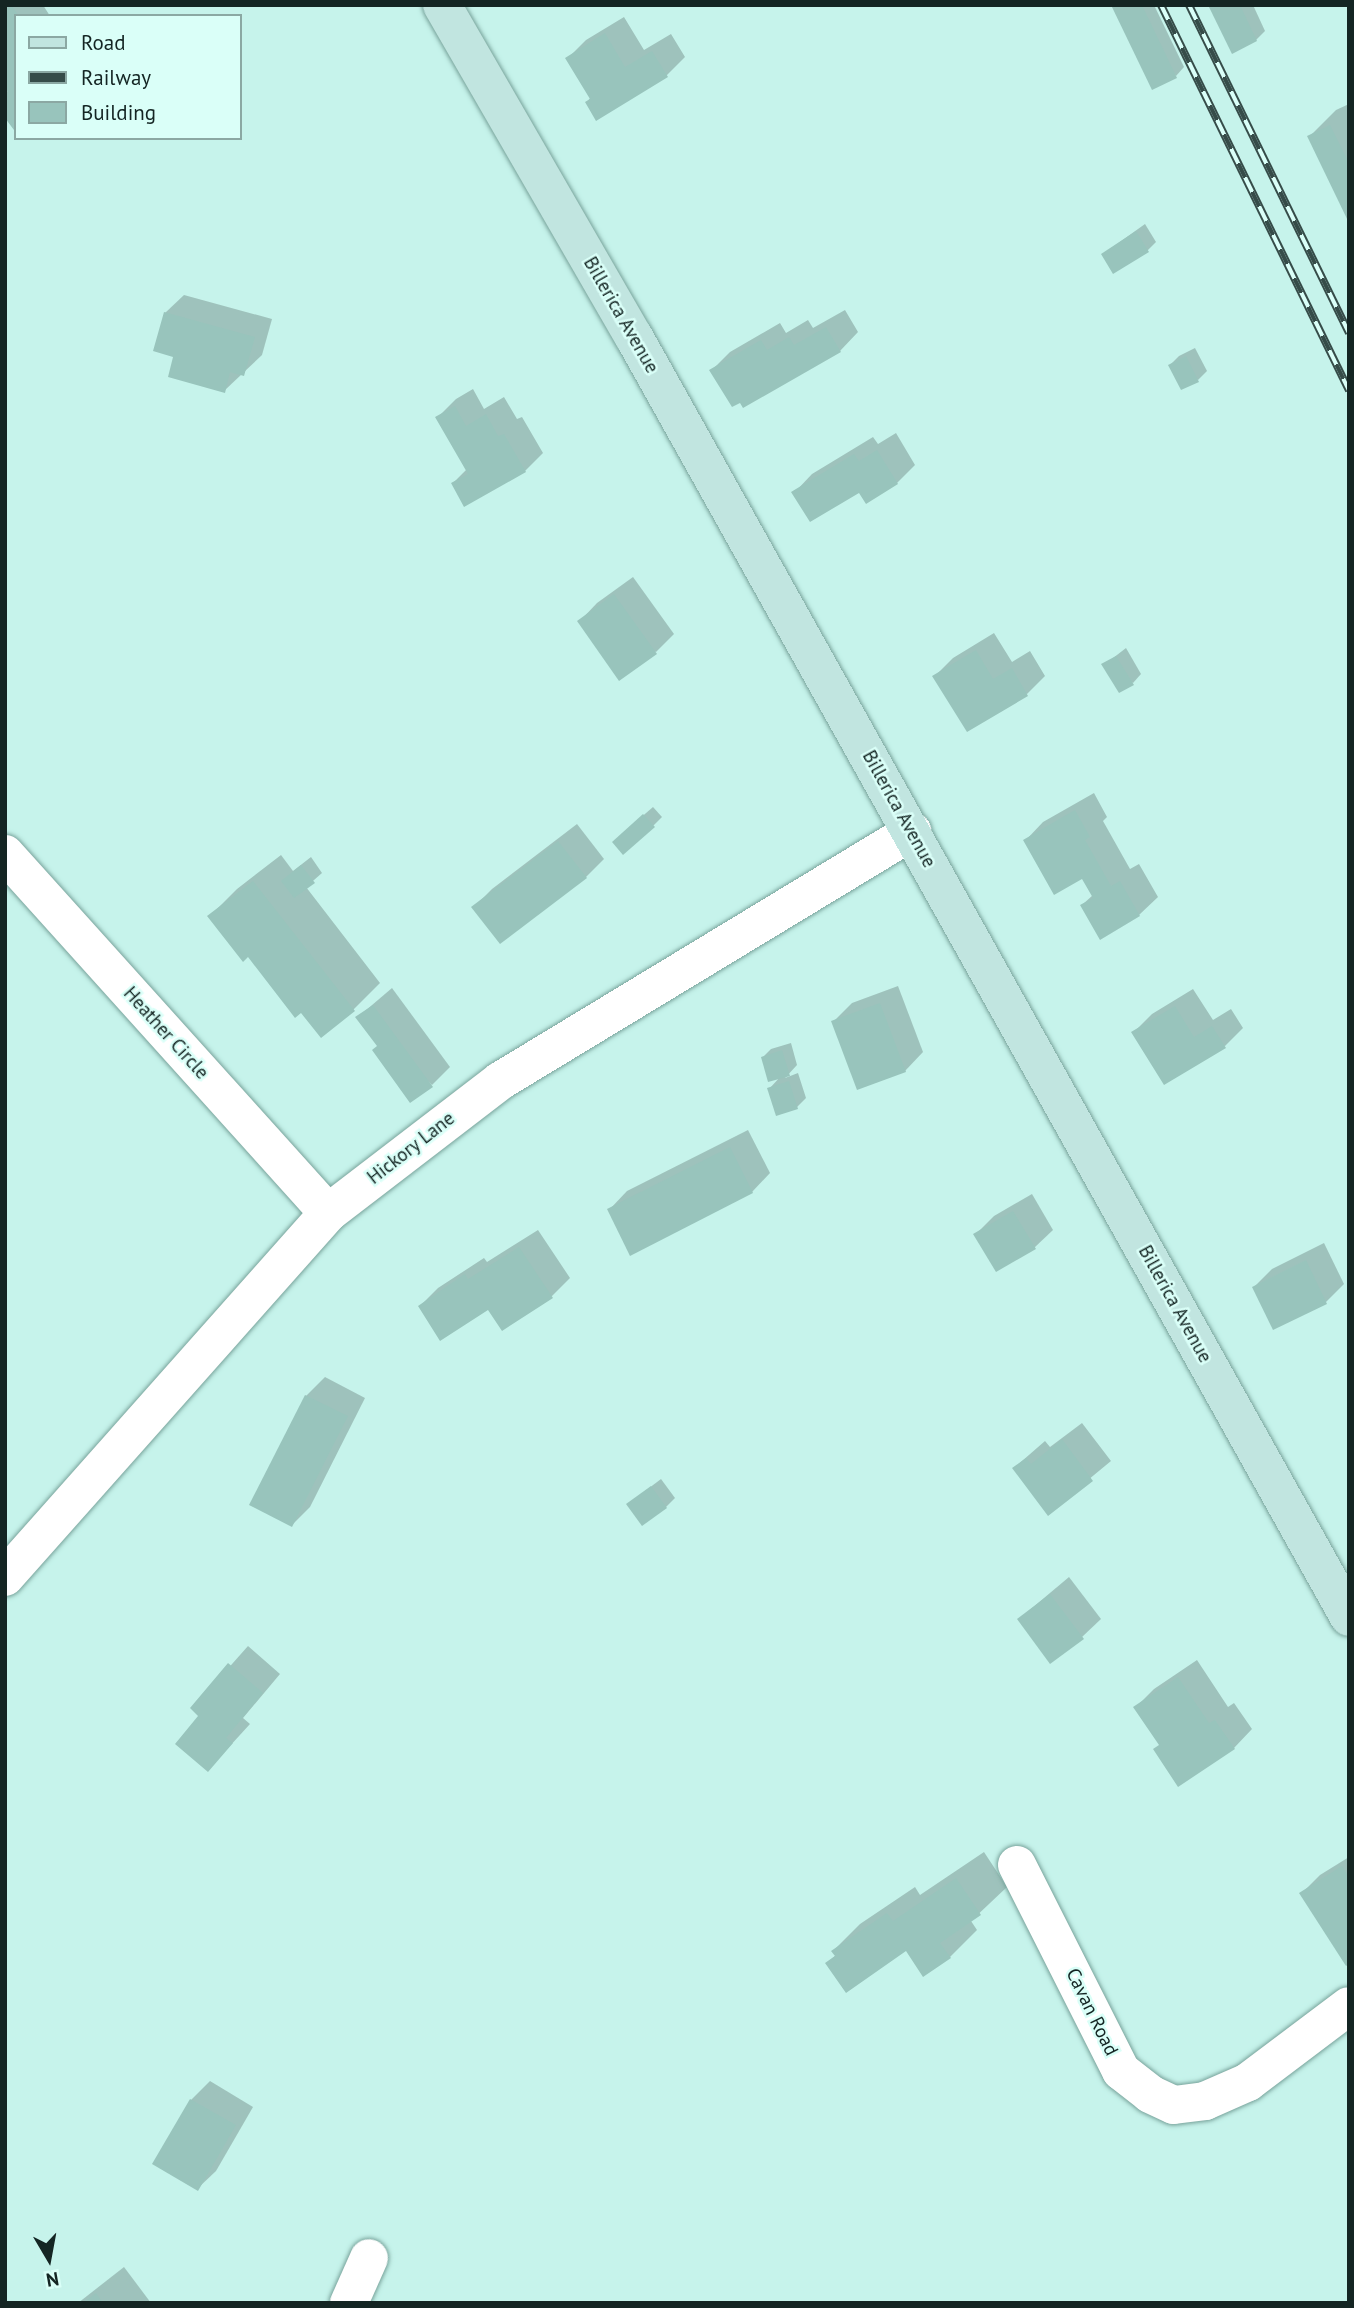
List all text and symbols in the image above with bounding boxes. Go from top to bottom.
legend [14,14,242,140]
text: Road [81,29,125,56]
text: Railway [81,64,151,91]
text: Building [81,99,156,126]
street label: Billerica Avenue [578,253,664,377]
street label: Billerica Avenue [857,746,941,872]
street label: Heather Circle [119,982,213,1084]
street label: Hickory Lane [363,1107,459,1189]
street label: Billerica Avenue [1133,1241,1217,1367]
street label: Cavan Road [1061,1965,1123,2059]
north arrow [14,2224,84,2294]
text: N [44,2267,61,2293]

